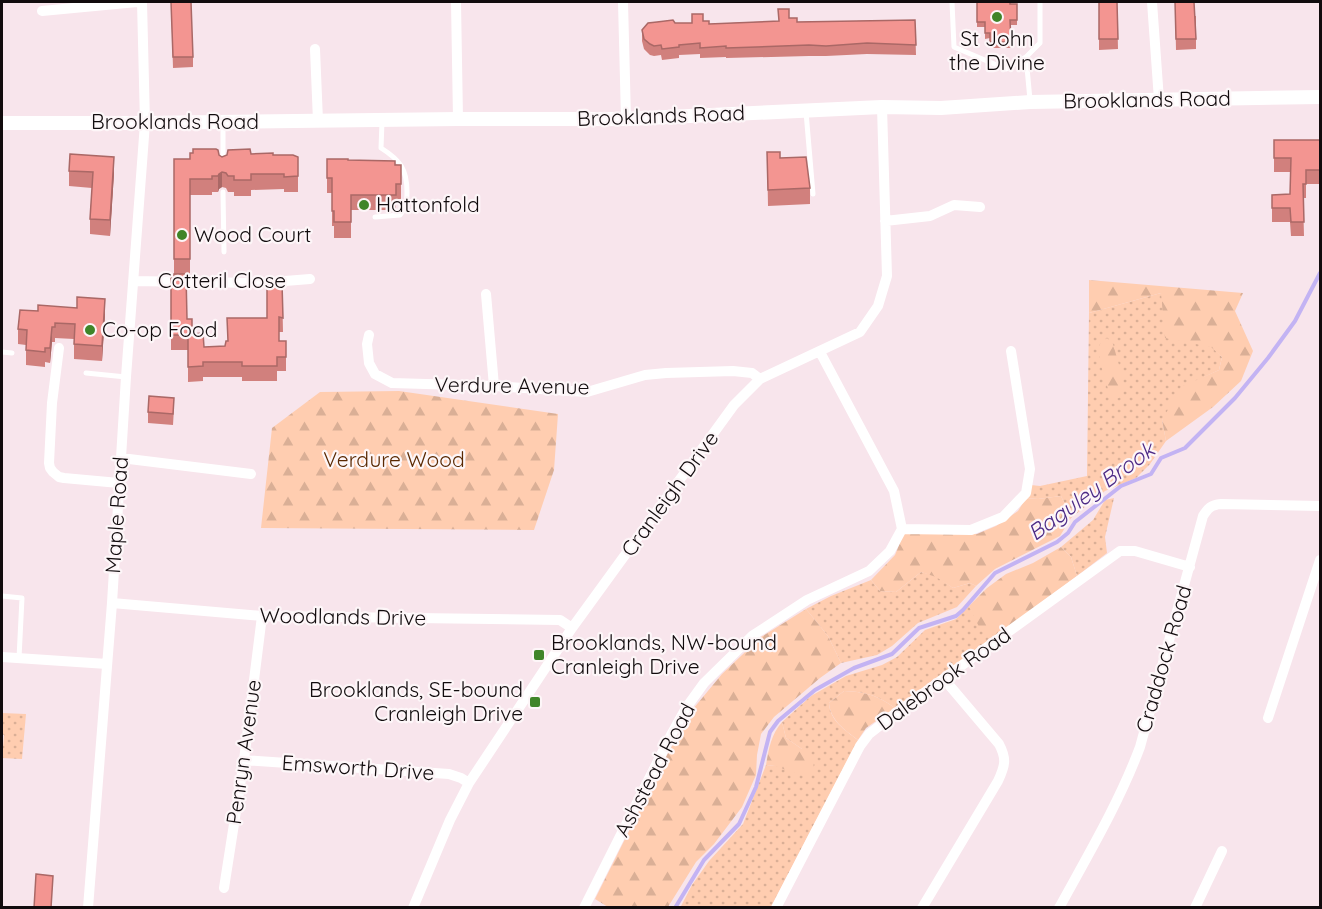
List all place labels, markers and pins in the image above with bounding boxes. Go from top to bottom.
marker: St John the Divine [990,10,1004,24]
place label: St John the Divine [949,25,1045,75]
place label: Hattonfold [376,191,480,217]
marker: Hattonfold [357,198,371,212]
place label: Wood Court [194,221,311,247]
marker: Wood Court [175,228,189,242]
place label: Co-op Food [102,316,217,342]
marker: Co-op Food [83,323,97,337]
place label: Brooklands, NW-bound Cranleigh Drive [551,629,777,679]
marker: Brooklands, NW-bound Cranleigh Drive [532,648,546,662]
place label: Brooklands, SE-bound Cranleigh Drive [309,676,523,726]
marker: Brooklands, SE-bound Cranleigh Drive [528,695,542,709]

